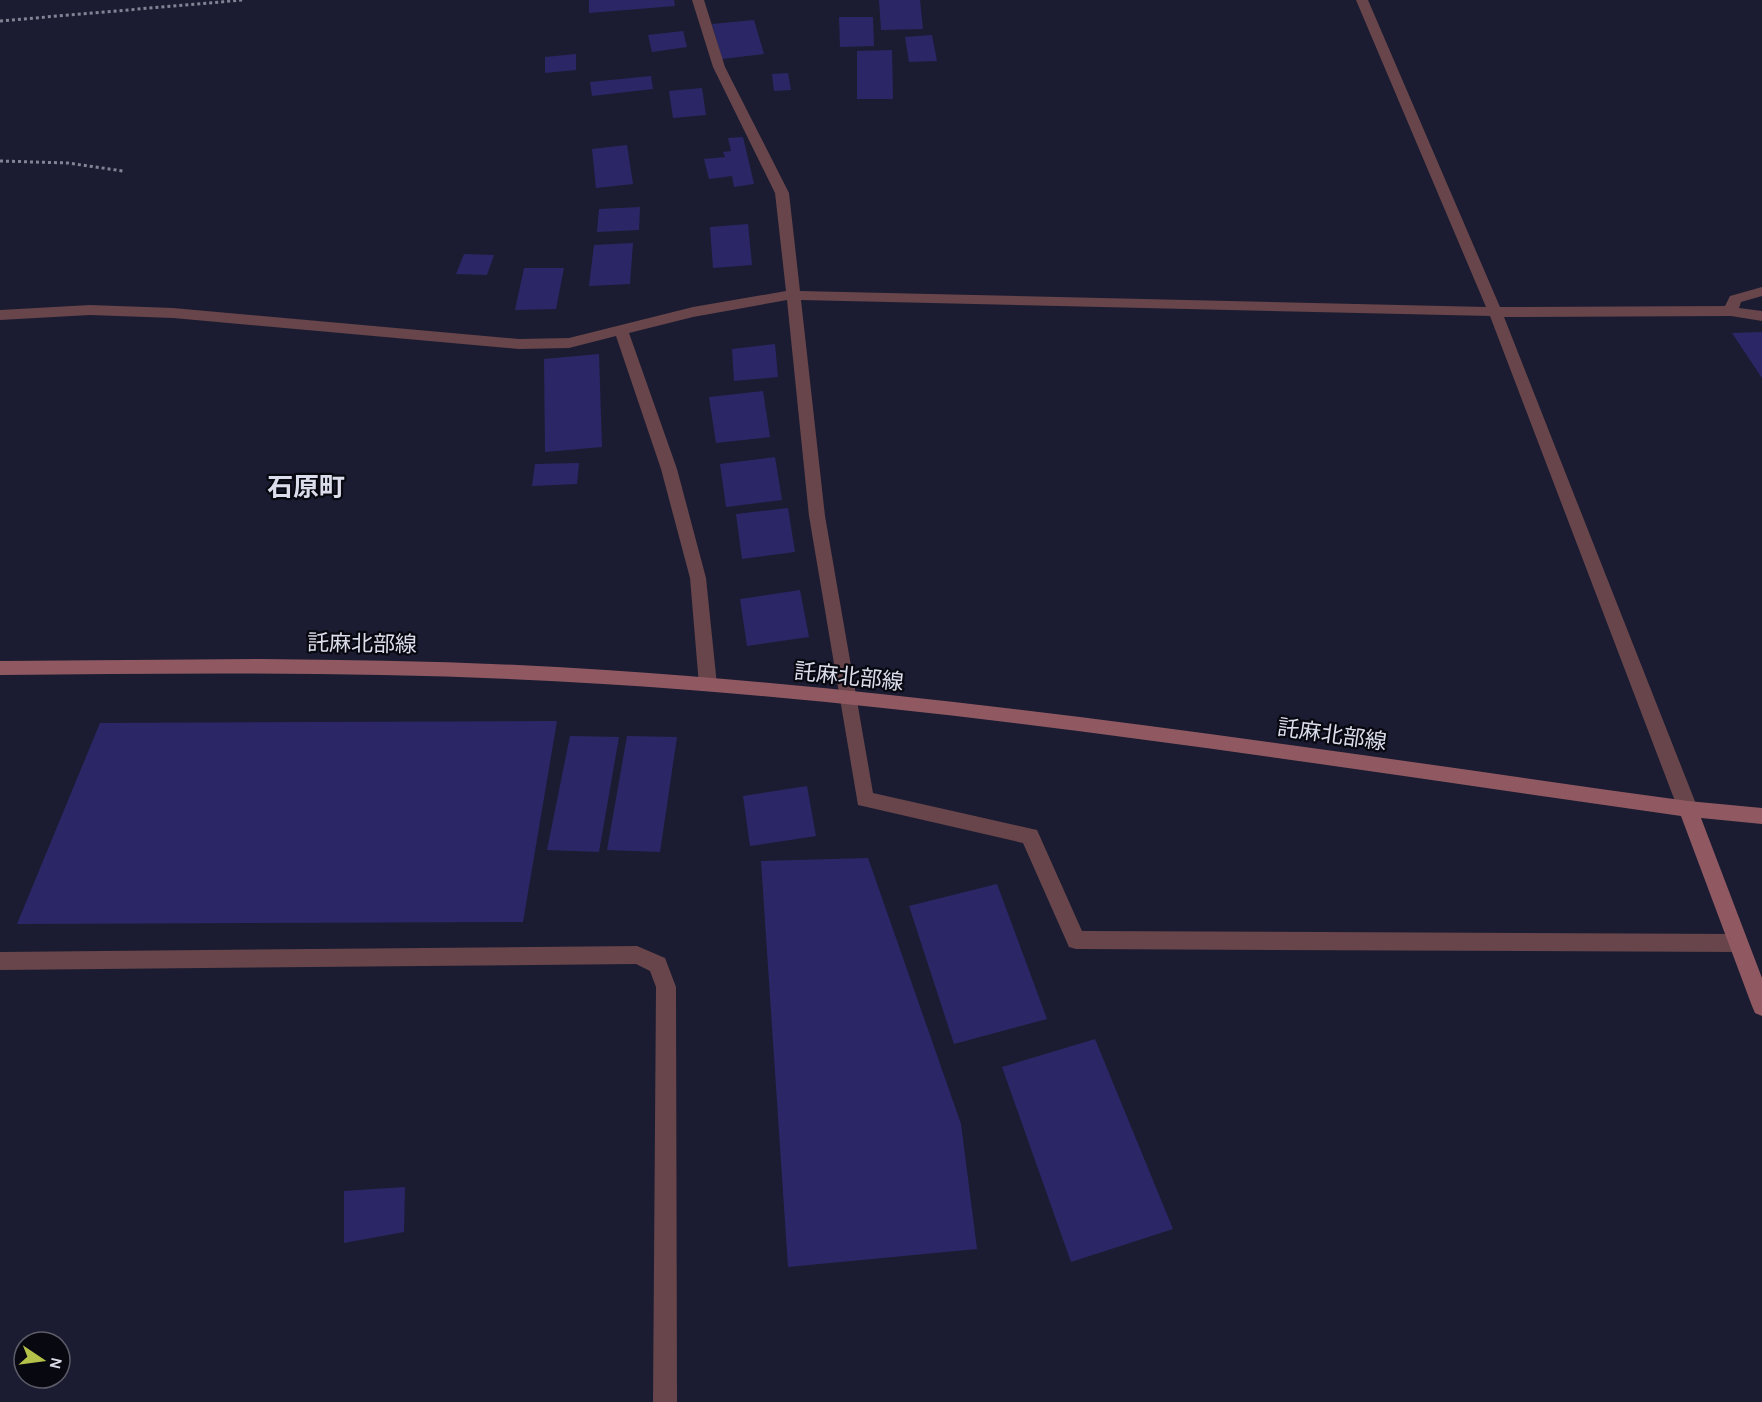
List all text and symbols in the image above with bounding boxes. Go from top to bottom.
district label: 石原町 [267,472,345,503]
street label: 託麻北部線 [307,630,417,658]
street label: 託麻北部線 [793,658,905,696]
street label: 託麻北部線 [1276,714,1388,756]
north arrow [12,1330,72,1390]
text: N [46,1356,67,1371]

